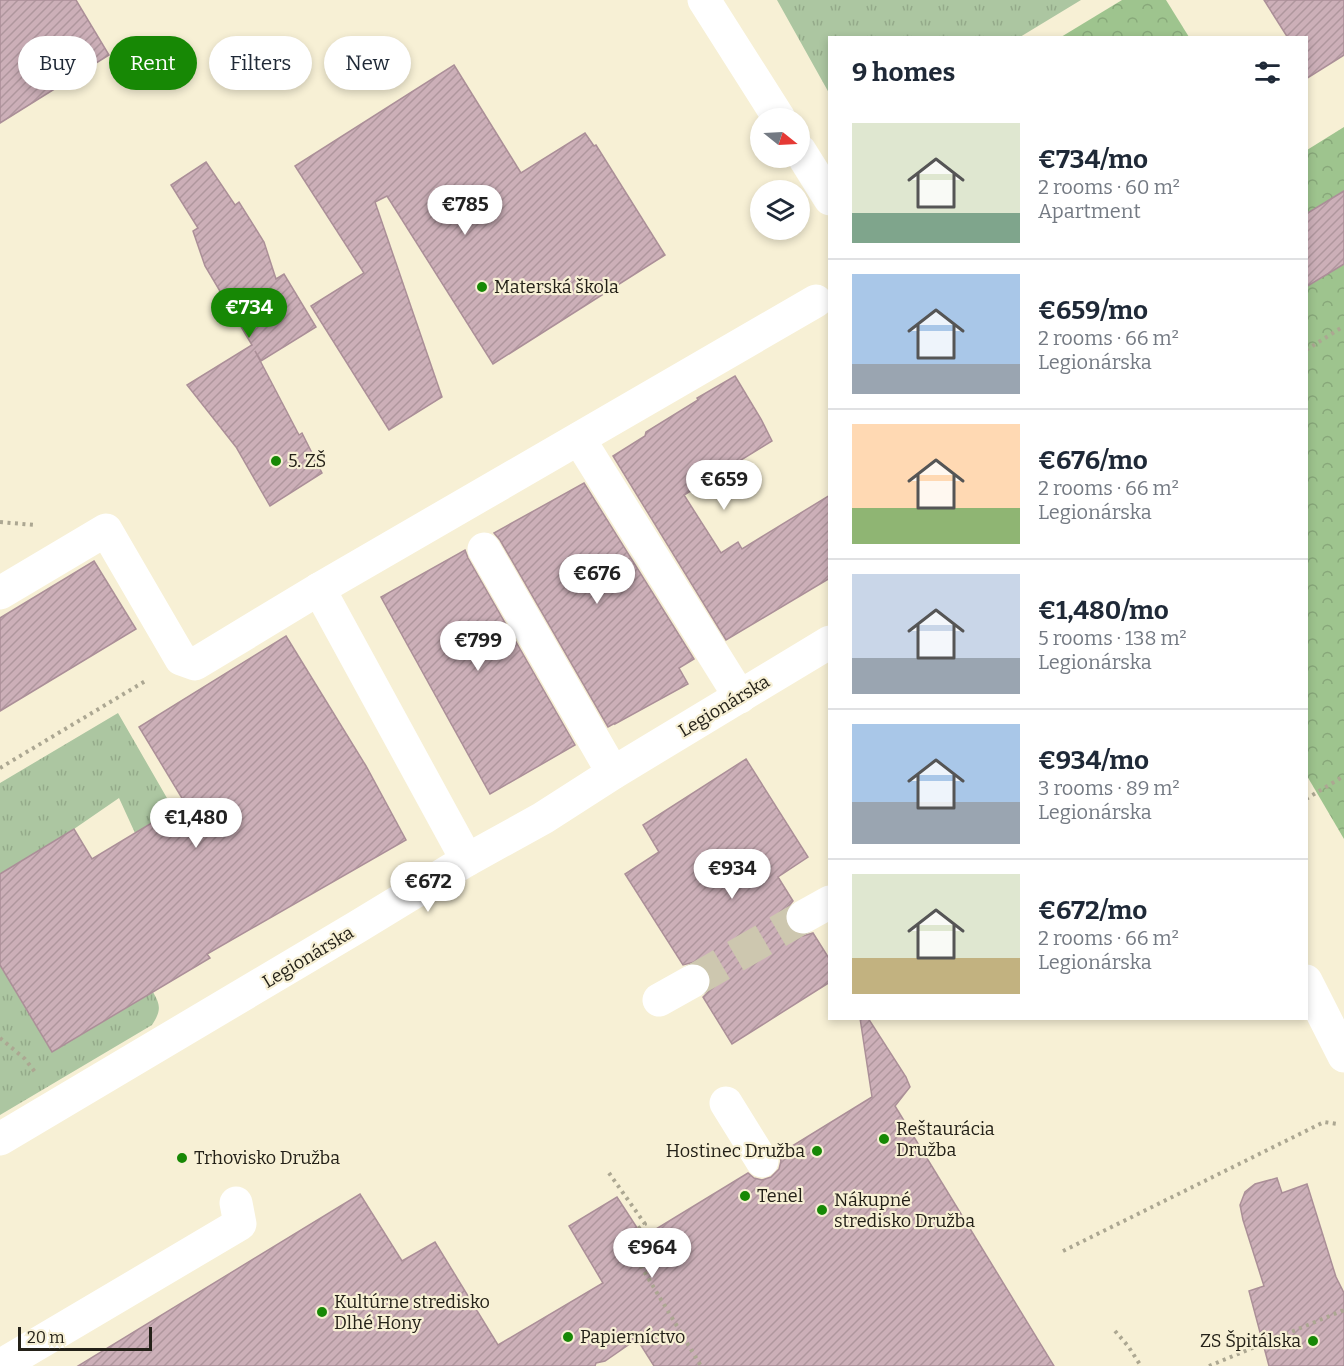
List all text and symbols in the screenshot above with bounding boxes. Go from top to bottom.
chip: Buy [18,36,97,90]
chip: Rent [109,36,197,90]
chip: Filters [209,36,312,90]
chip: New [324,36,411,90]
icon: filters [1251,56,1284,89]
text: 9 homes [852,57,955,88]
north arrow [750,108,810,168]
map controls [750,108,810,240]
text: €734/mo [1038,144,1148,175]
icon: home [900,147,972,219]
text: 2 rooms · 60 m² [1038,175,1180,199]
button: layers [750,180,810,240]
pin: €785 [429,185,501,236]
text: €785 [441,192,489,216]
text: Apartment [1038,199,1141,223]
place label: Materská škola [494,276,619,298]
marker: Materská škola [475,280,489,294]
pin: €734 [213,288,285,339]
text: €734 [225,295,273,319]
text: €659/mo [1038,295,1148,326]
icon: home [900,298,972,370]
text: 2 rooms · 66 m² [1038,326,1179,350]
text: Legionárska [1038,350,1152,374]
text: €676/mo [1038,445,1148,476]
icon: home [900,448,972,520]
place label: 5. ZŠ [288,450,326,472]
marker: 5. ZŠ [269,454,283,468]
pin: €659 [688,460,760,511]
text: €659 [700,467,748,491]
text: 2 rooms · 66 m² [1038,476,1179,500]
text: Legionárska [1038,500,1152,524]
pin: €676 [561,554,633,605]
text: €676 [573,561,621,585]
text: €1,480/mo [1038,595,1169,626]
icon: home [900,598,972,670]
pin: €799 [442,621,514,672]
text: 5 rooms · 138 m² [1038,626,1187,650]
text: €799 [454,628,502,652]
text: Legionárska [1038,650,1152,674]
street label: Legionárska [675,670,774,742]
text: €934/mo [1038,745,1149,776]
icon: home [900,748,972,820]
text: 3 rooms · 89 m² [1038,776,1180,800]
pin: €1,480 [147,798,245,849]
text: Legionárska [1038,800,1152,824]
text: €1,480 [164,805,228,829]
pin: €934 [696,849,768,900]
text: €934 [708,856,756,880]
pin: €672 [392,862,464,913]
text: €672 [404,869,452,893]
text: €672/mo [1038,895,1147,926]
icon: home [900,898,972,970]
street label: Legionárska [259,921,358,993]
text: 2 rooms · 66 m² [1038,926,1179,950]
text: Legionárska [1038,950,1152,974]
place label: Reštaurácia Družba [896,1118,995,1161]
marker: Reštaurácia Družba [877,1132,891,1146]
place label: Hostinec Družba [666,1140,805,1162]
marker: Hostinec Družba [810,1144,824,1158]
place label: Trhovisko Družba [194,1147,340,1169]
marker: Trhovisko Družba [175,1151,189,1165]
place label: Tenel [757,1185,803,1207]
marker: Tenel [738,1189,752,1203]
place label: Nákupné stredisko Družba [834,1189,975,1232]
marker: Nákupné stredisko Družba [815,1203,829,1217]
pin: €964 [616,1228,688,1279]
text: €964 [627,1235,677,1259]
place label: Kultúrne stredisko Dlhé Hony [334,1291,490,1334]
marker: Kultúrne stredisko Dlhé Hony [315,1305,329,1319]
scale bar [18,1324,152,1352]
place label: Papierníctvo [580,1326,685,1348]
text: 20 m [27,1328,64,1347]
marker: Papierníctvo [561,1330,575,1344]
place label: ZS Špitálska [1200,1330,1301,1352]
marker: ZS Špitálska [1306,1334,1320,1348]

